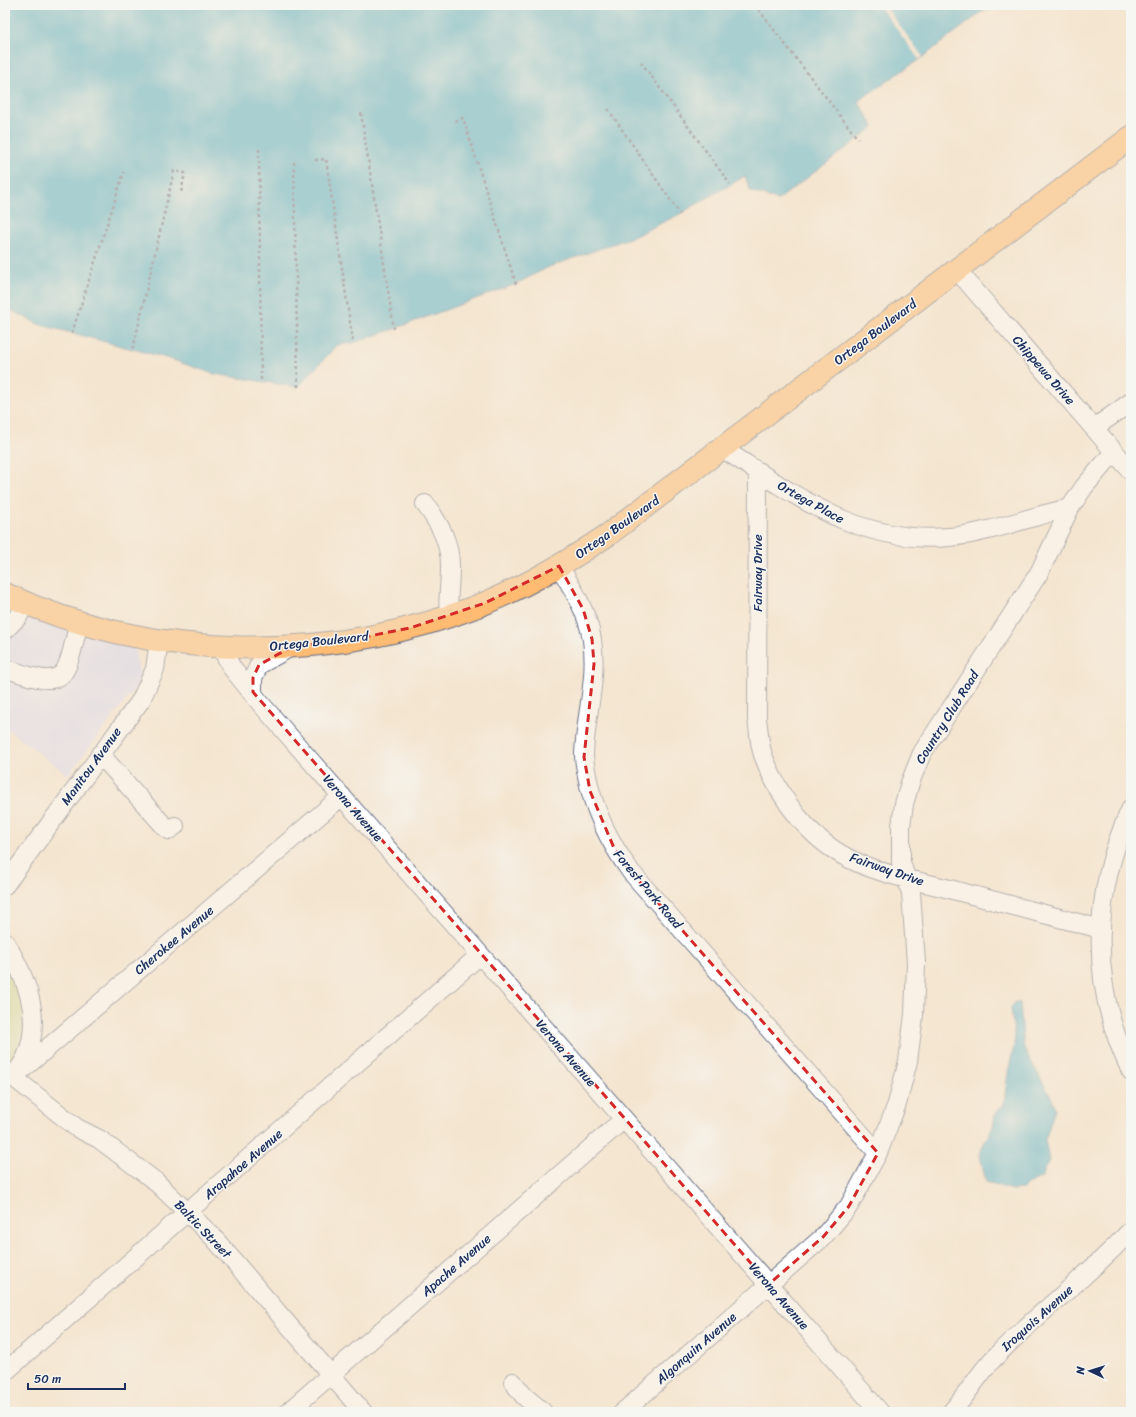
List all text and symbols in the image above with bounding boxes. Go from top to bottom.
street label: Ortega Boulevard [828,292,922,371]
street label: Chippewa Drive [1007,330,1082,411]
street label: Ortega Place [773,474,849,530]
street label: Ortega Boulevard [570,488,665,565]
street label: Fairway Drive [746,534,769,612]
street label: Ortega Boulevard [268,624,371,658]
street label: Country Club Road [909,665,986,768]
street label: Manitou Avenue [55,722,128,810]
street label: Verona Avenue [317,769,389,847]
street label: Forest Park Road [608,844,689,935]
street label: Fairway Drive [847,846,928,893]
street label: Cherokee Avenue [129,899,219,981]
street label: Verona Avenue [530,1014,602,1092]
street label: Arapahoe Avenue [197,1123,288,1206]
street label: Baltic Street [169,1194,238,1264]
street label: Apache Avenue [415,1228,497,1303]
street label: Verona Avenue [743,1257,815,1335]
street label: Iroquois Avenue [995,1279,1079,1358]
street label: Algonquin Avenue [649,1306,742,1391]
north arrow [1070,1351,1110,1391]
scale bar [28,1365,125,1391]
text: N [1071,1365,1090,1376]
text: 50 m [34,1368,61,1390]

